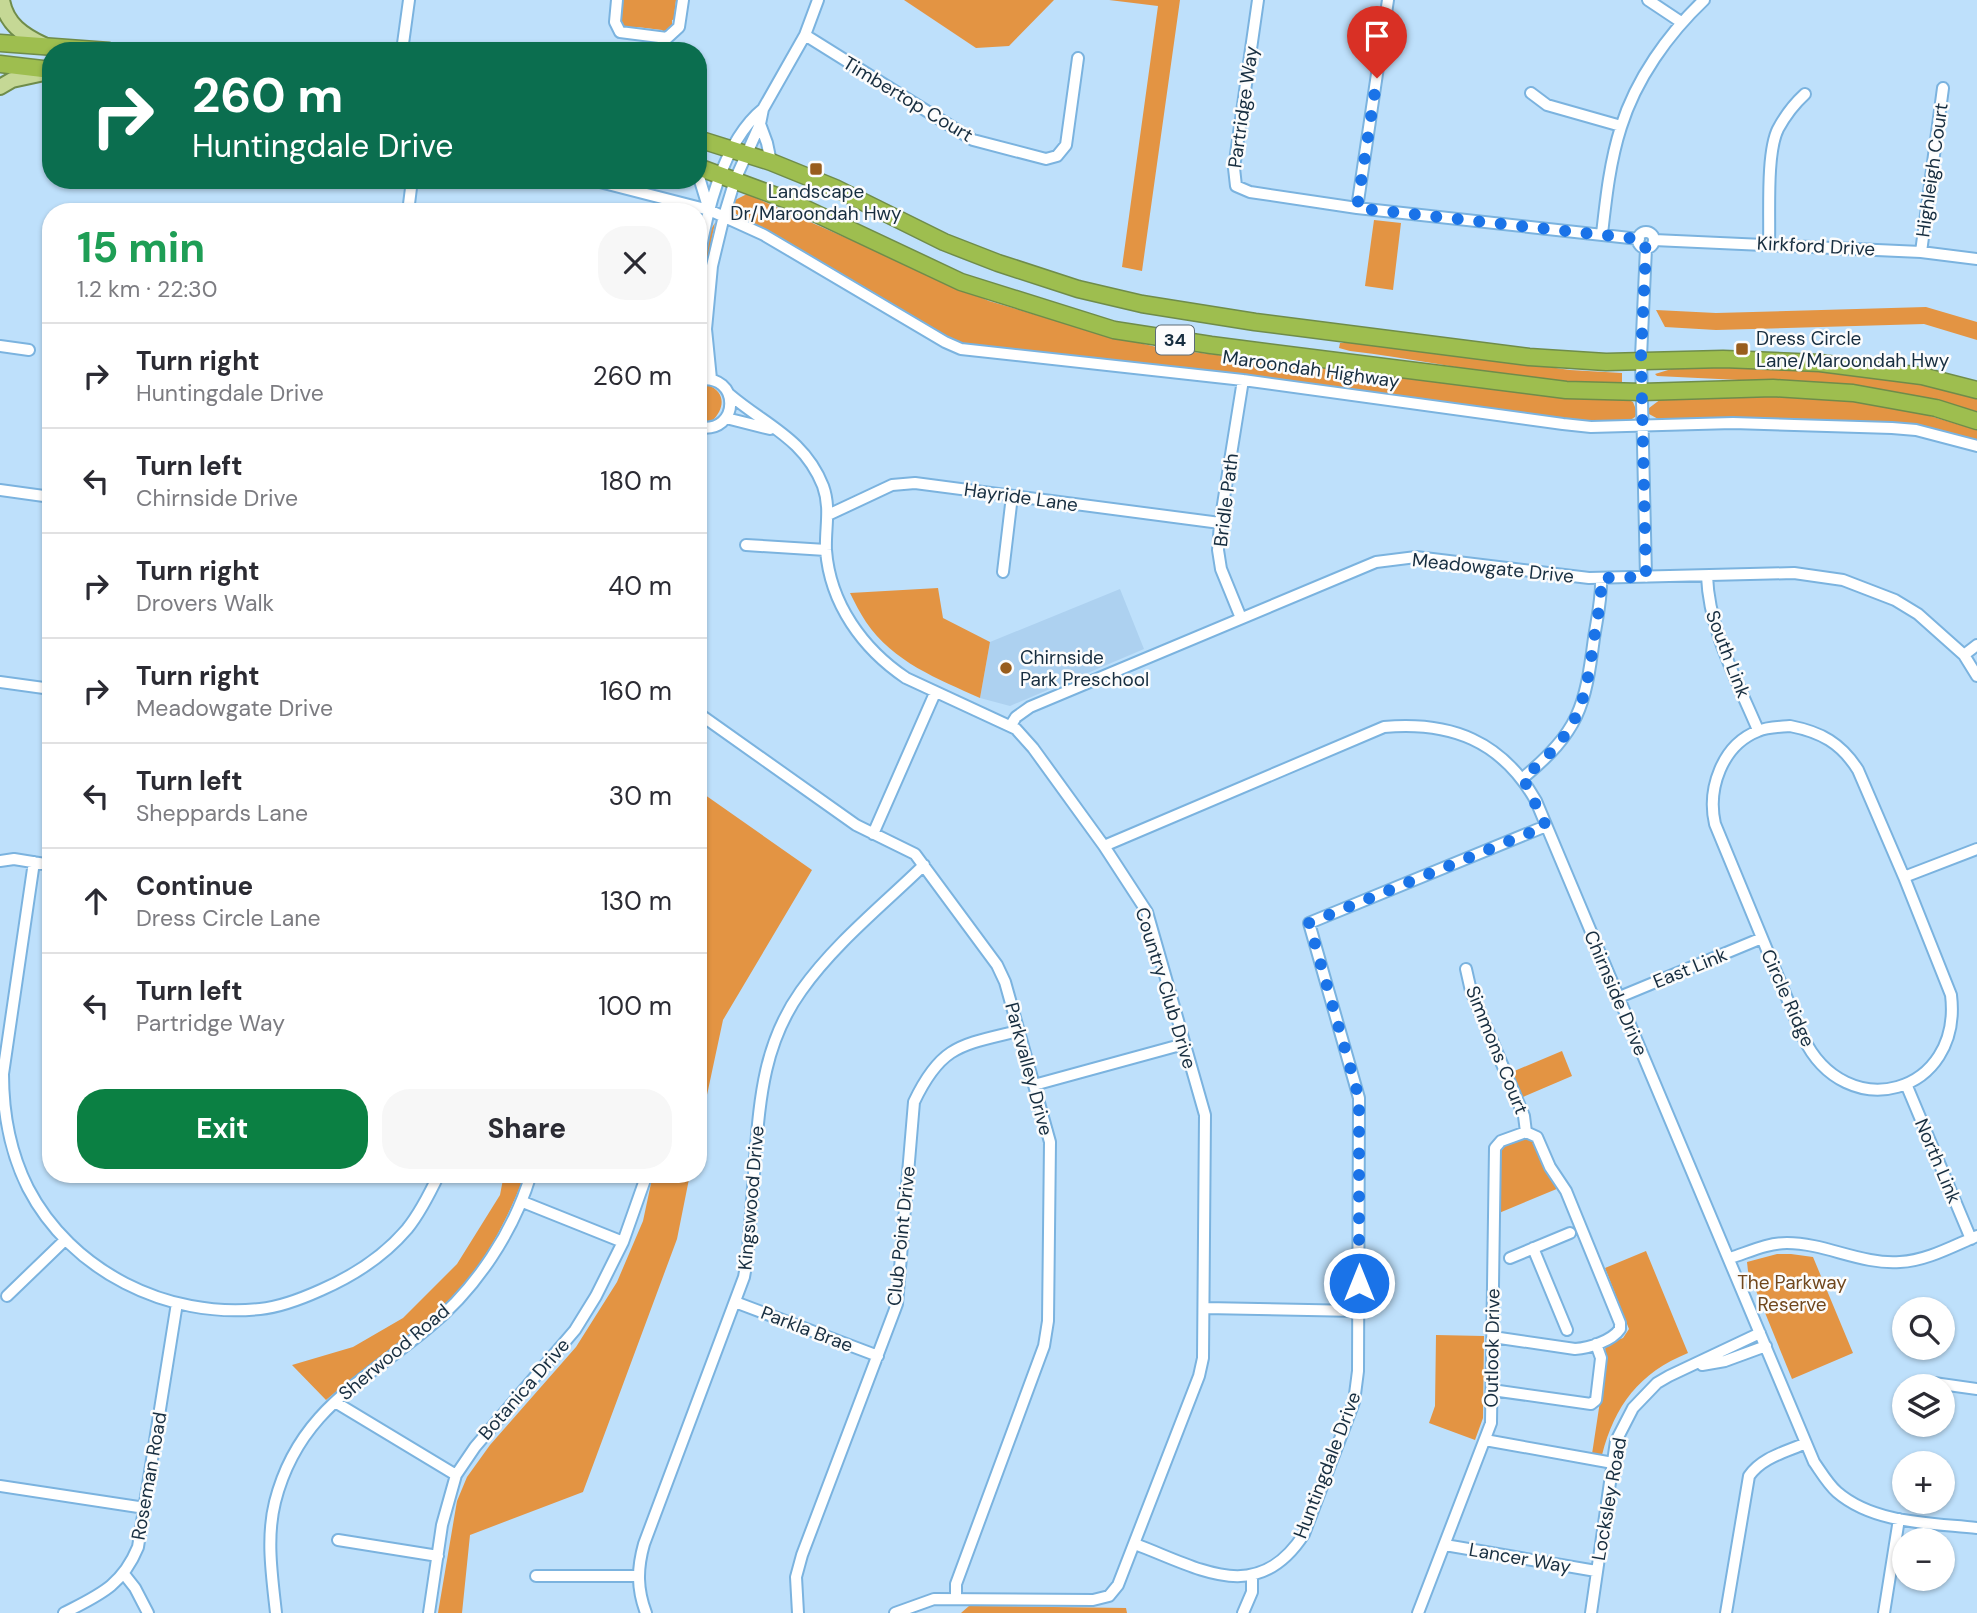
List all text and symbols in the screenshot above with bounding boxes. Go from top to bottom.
pin [1347,6,1407,78]
icon: arrive [1358,17,1396,55]
street label: Partridge Way [1222,44,1264,170]
street label: Timbertop Court [838,50,978,148]
text: 260 m [192,63,343,127]
icon: right [77,70,168,161]
street label: Highleigh Court [1910,101,1954,239]
text: Huntingdale Drive [192,125,453,167]
marker: Landscape Dr/Maroondah Hwy [808,161,824,177]
place label: Landscape Dr/Maroondah Hwy [730,179,902,226]
text: 15 min [77,220,205,275]
button: close [598,226,672,300]
street label: Kirkford Drive [1756,230,1876,262]
text: 1.2 km · 22:30 [77,274,217,304]
road number: 34 [1156,326,1194,354]
place label: Dress Circle Lane/Maroondah Hwy [1756,326,1950,373]
marker: Dress Circle Lane/Maroondah Hwy [1734,341,1750,357]
text: Turn right [136,344,260,378]
street label: Maroondah Highway [1221,344,1402,394]
icon: right [77,357,115,395]
text: 260 m [593,359,672,393]
text: Huntingdale Drive [136,378,324,408]
text: Turn left [136,449,243,483]
street label: Bridle Path [1208,452,1244,548]
icon: left [77,462,115,500]
text: 180 m [600,464,672,498]
street label: Hayride Lane [962,477,1080,517]
text: Chirnside Drive [136,483,298,513]
street label: Meadowgate Drive [1411,547,1575,589]
text: Turn right [136,554,260,588]
icon: right [77,567,115,605]
text: 40 m [608,569,672,603]
text: Drovers Walk [136,588,274,618]
street label: South Link [1700,607,1756,702]
place label: Chirnside Park Preschool [1020,645,1149,692]
text: Turn right [136,659,260,693]
marker: Chirnside Park Preschool [998,660,1014,676]
icon: right [77,672,115,710]
text: 160 m [600,674,672,708]
text: Meadowgate Drive [136,693,333,723]
text: Turn left [136,764,243,798]
icon: left [77,777,115,815]
text: 30 m [609,779,672,813]
text: Sheppards Lane [136,798,308,828]
text: Continue [136,869,253,903]
icon: ahead [77,882,115,920]
text: 130 m [601,884,672,918]
text: Dress Circle Lane [136,903,321,933]
street label: Country Club Drive [1130,904,1202,1072]
street label: Chirnside Drive [1578,926,1654,1060]
street label: East Link [1649,942,1731,994]
street label: Circle Ridge [1755,945,1821,1051]
text: Turn left [136,974,243,1008]
street label: Simmons Court [1460,982,1534,1118]
icon: left [77,987,115,1025]
text: 100 m [598,989,672,1023]
street label: Parkvalley Drive [999,1000,1059,1138]
text: Partridge Way [136,1008,285,1038]
button: Exit [77,1089,368,1169]
button: Share [382,1089,672,1169]
street label: North Link [1909,1115,1967,1208]
street label: Kingswood Drive [732,1125,770,1271]
street label: Club Point Drive [881,1165,921,1307]
position arrow [1322,1246,1396,1320]
park label: The Parkway Reserve [1737,1270,1847,1317]
street label: Outlook Drive [1478,1288,1506,1408]
map controls [1892,1297,1955,1591]
button: search [1892,1297,1955,1360]
street label: Sherwood Road [333,1298,455,1406]
street label: Parkla Brae [757,1300,857,1358]
street label: Botanica Drive [473,1333,575,1445]
button: layers [1892,1374,1955,1437]
street label: Huntingdale Drive [1288,1388,1366,1542]
street label: Roseman Road [125,1410,173,1542]
street label: Locksley Road [1586,1435,1632,1563]
button: + [1892,1451,1955,1514]
button: − [1892,1528,1955,1591]
street label: Lancer Way [1467,1537,1573,1579]

